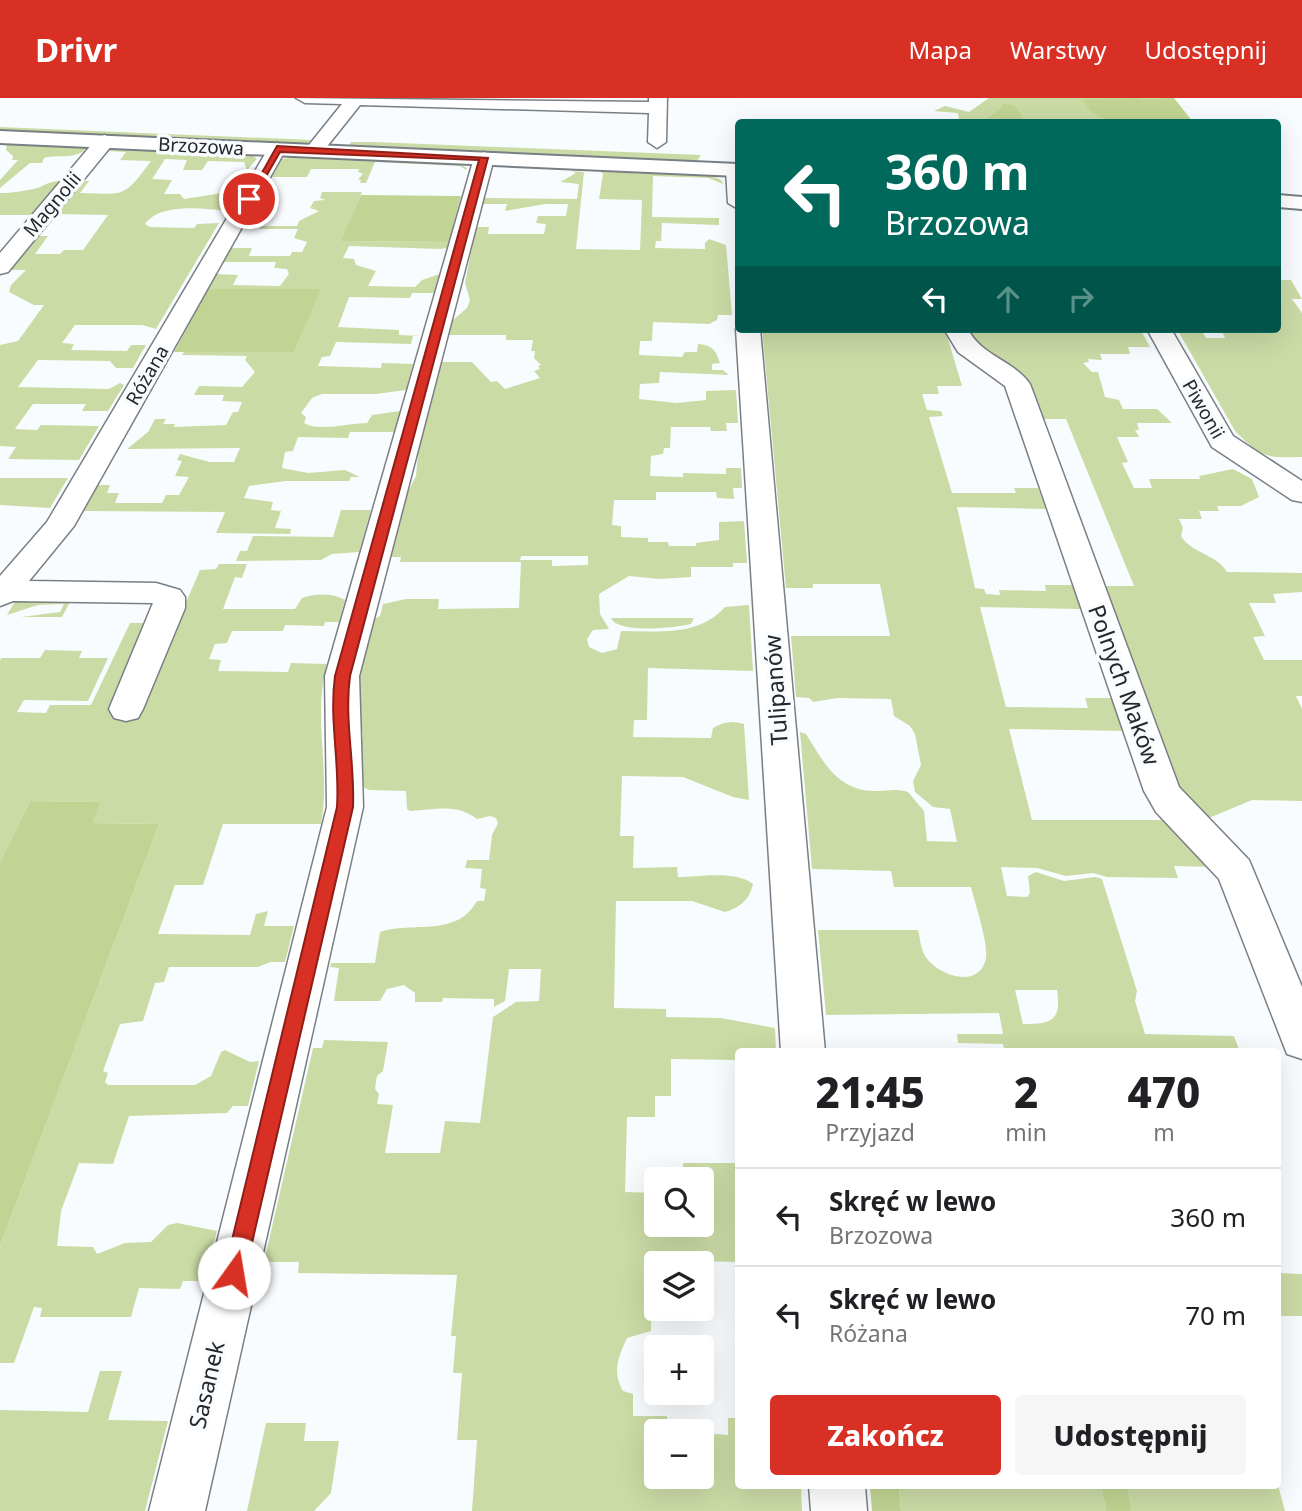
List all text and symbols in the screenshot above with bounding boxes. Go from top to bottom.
text: Drivr [35,27,117,72]
text: Mapa [909,33,972,66]
text: Warstwy [1010,33,1107,66]
text: Udostępnij [1145,33,1267,66]
street label: Brzozowa [157,131,245,161]
text: 360 m [885,138,1030,204]
icon: left [770,147,861,238]
street label: Magnolii [17,166,87,242]
pin [219,169,279,229]
icon: arrive [230,180,268,218]
text: Brzozowa [885,201,1030,244]
icon: left [916,280,954,318]
icon: ahead [989,280,1027,318]
icon: right [1062,280,1100,318]
street label: Różana [119,340,175,410]
street label: Piwonii [1177,375,1231,443]
street label: Polnych Maków [1081,600,1169,769]
street label: Tulipanów [755,634,795,746]
text: 21:45 [816,1063,925,1120]
text: 2 [1014,1063,1038,1120]
text: 470 [1128,1063,1200,1120]
text: Przyjazd [825,1116,915,1148]
text: min [1005,1116,1047,1148]
text: m [1153,1116,1175,1148]
map controls [644,1167,714,1489]
button: search [644,1167,714,1237]
text: Skręć w lewo [829,1183,996,1219]
icon: left [770,1198,808,1236]
text: 360 m [1170,1199,1246,1235]
text: Brzozowa [829,1219,933,1251]
position arrow [197,1236,271,1310]
button: layers [644,1251,714,1321]
text: Skręć w lewo [829,1281,996,1317]
icon: left [770,1296,808,1334]
text: 70 m [1185,1297,1246,1333]
text: Różana [829,1317,908,1349]
button: + [644,1335,714,1405]
street label: Sasanek [180,1337,232,1432]
button: Zakończ [770,1395,1001,1475]
button: Udostępnij [1015,1395,1246,1475]
button: − [644,1419,714,1489]

